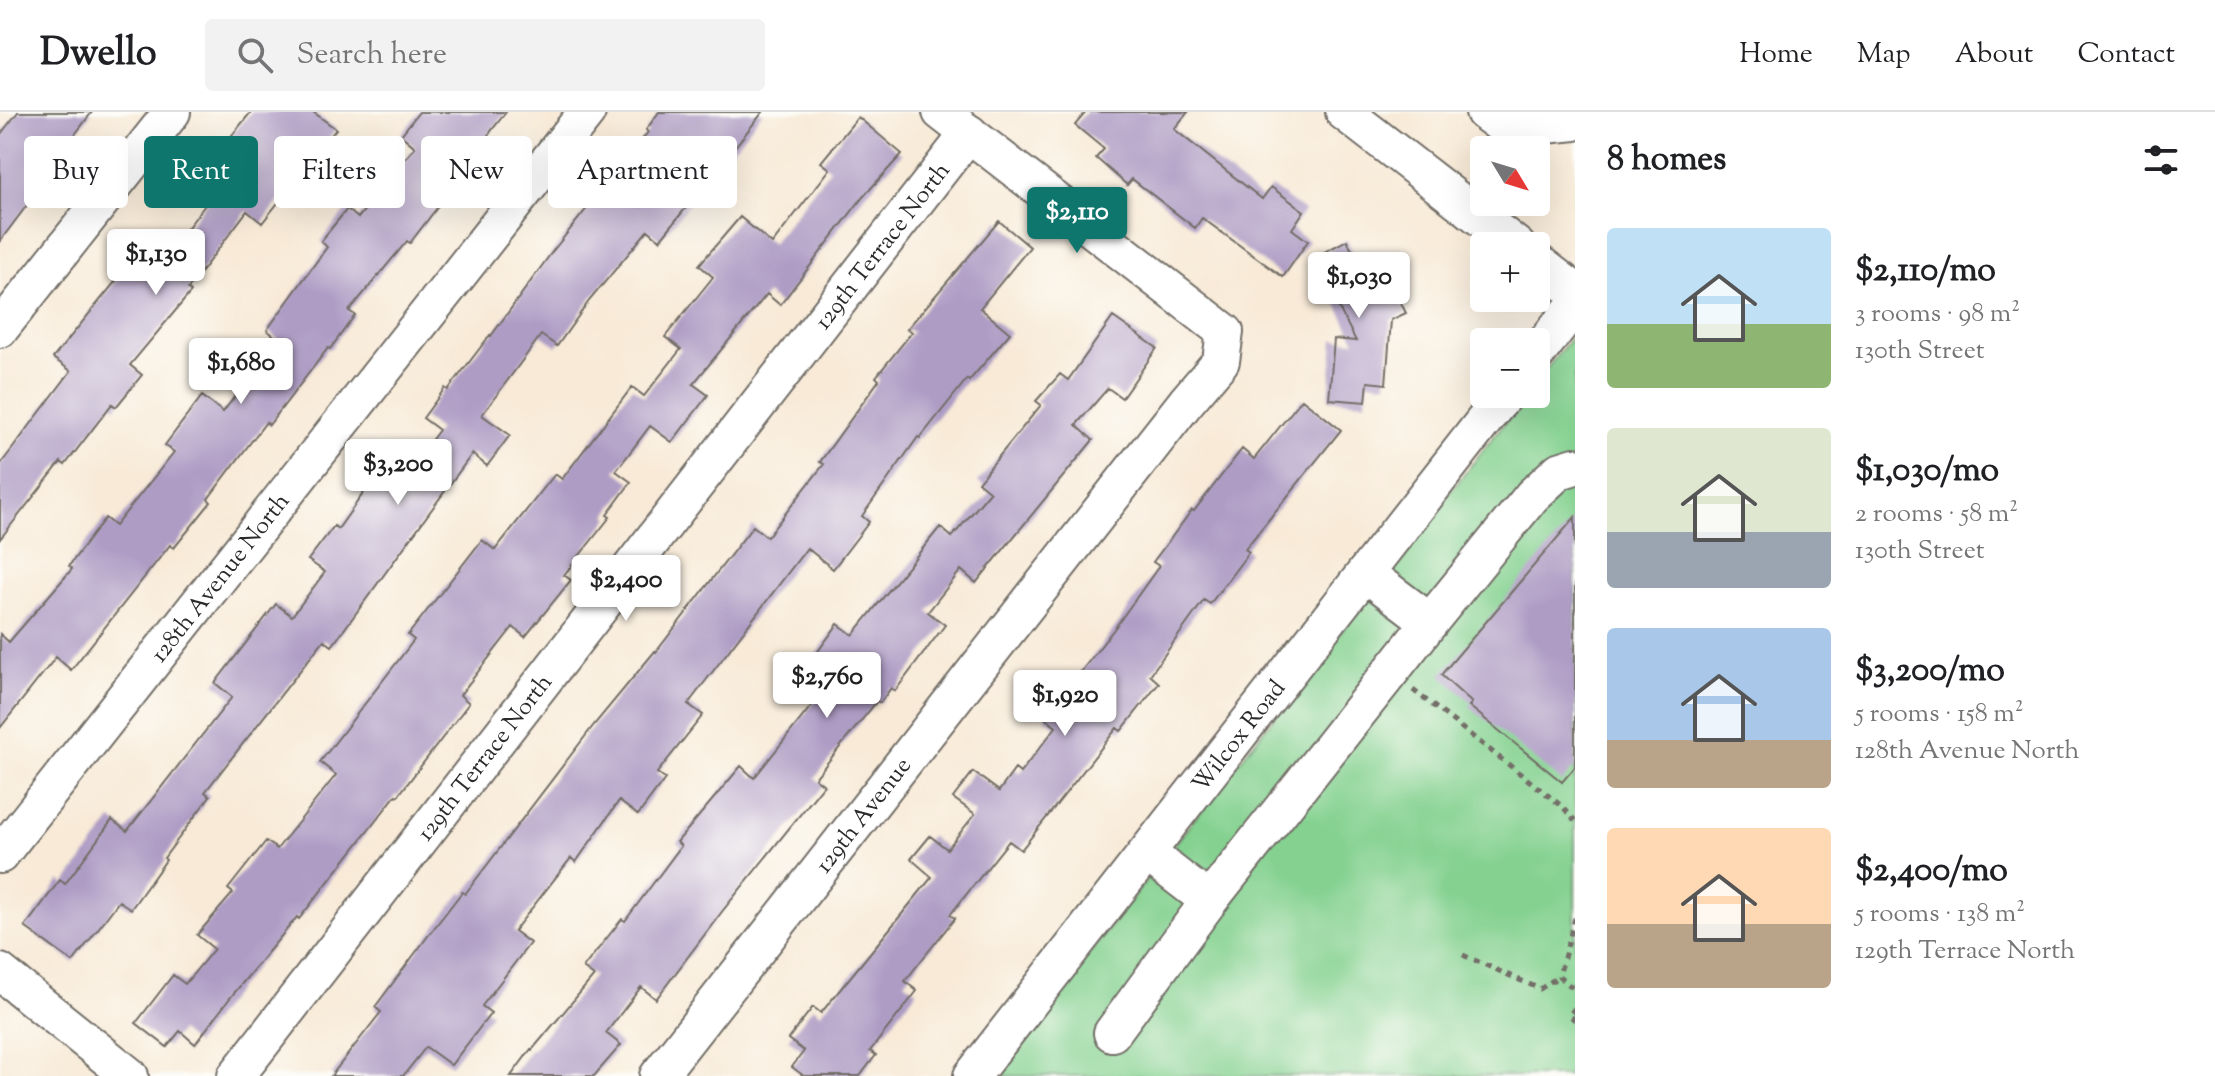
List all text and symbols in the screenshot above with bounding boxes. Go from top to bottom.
search box [205,19,765,91]
text: Dwello [40,28,157,82]
icon: search [233,33,277,77]
text: Search here [297,34,447,77]
text: Home [1739,35,1813,75]
text: Map [1857,35,1911,75]
text: About [1955,35,2033,75]
text: Contact [2077,35,2175,75]
chip: Buy [24,136,128,208]
chip: Rent [144,136,258,208]
chip: Filters [274,136,405,208]
chip: New [421,136,532,208]
chip: Apartment [548,136,737,208]
north arrow [1470,136,1550,216]
map controls [1470,136,1550,408]
text: 8 homes [1607,136,1726,185]
icon: filters [2139,138,2183,182]
street label: 129th Terrace North [807,156,959,337]
pin: $2,110 [1012,187,1142,255]
text: $2,110 [1045,194,1109,231]
pin: $1,130 [91,229,221,297]
button: + [1470,232,1550,312]
text: $1,130 [125,236,187,273]
text: $2,110/mo [1855,247,1996,296]
pin: $1,030 [1294,252,1424,320]
text: $1,030 [1326,259,1392,296]
icon: home [1671,260,1767,356]
text: 3 rooms · 98 m² [1855,296,2020,333]
button: − [1470,328,1550,408]
text: 130th Street [1855,333,1985,370]
pin: $1,680 [176,338,306,406]
text: $1,680 [207,345,275,382]
pin: $3,200 [333,439,463,507]
text: $3,200 [363,446,433,483]
text: $1,030/mo [1855,447,1999,496]
icon: home [1671,460,1767,556]
street label: 128th Avenue North [143,487,299,670]
text: 2 rooms · 58 m² [1855,496,2018,533]
text: 130th Street [1855,533,1985,570]
pin: $2,400 [561,555,691,623]
text: $2,400 [590,562,662,599]
text: $3,200/mo [1855,647,2005,696]
pin: $2,760 [762,652,892,720]
text: $2,760 [791,659,863,696]
icon: home [1671,660,1767,756]
street label: 129th Terrace North [410,667,561,849]
pin: $1,920 [1000,670,1130,738]
street label: Wilcox Road [1185,673,1295,800]
text: $1,920 [1031,677,1099,714]
text: 5 rooms · 158 m² [1855,696,2024,733]
text: 128th Avenue North [1855,733,2080,770]
street label: 129th Avenue [808,751,920,881]
text: $2,400/mo [1855,847,2008,896]
icon: home [1671,860,1767,956]
text: 5 rooms · 138 m² [1855,896,2025,933]
text: 129th Terrace North [1855,933,2075,970]

